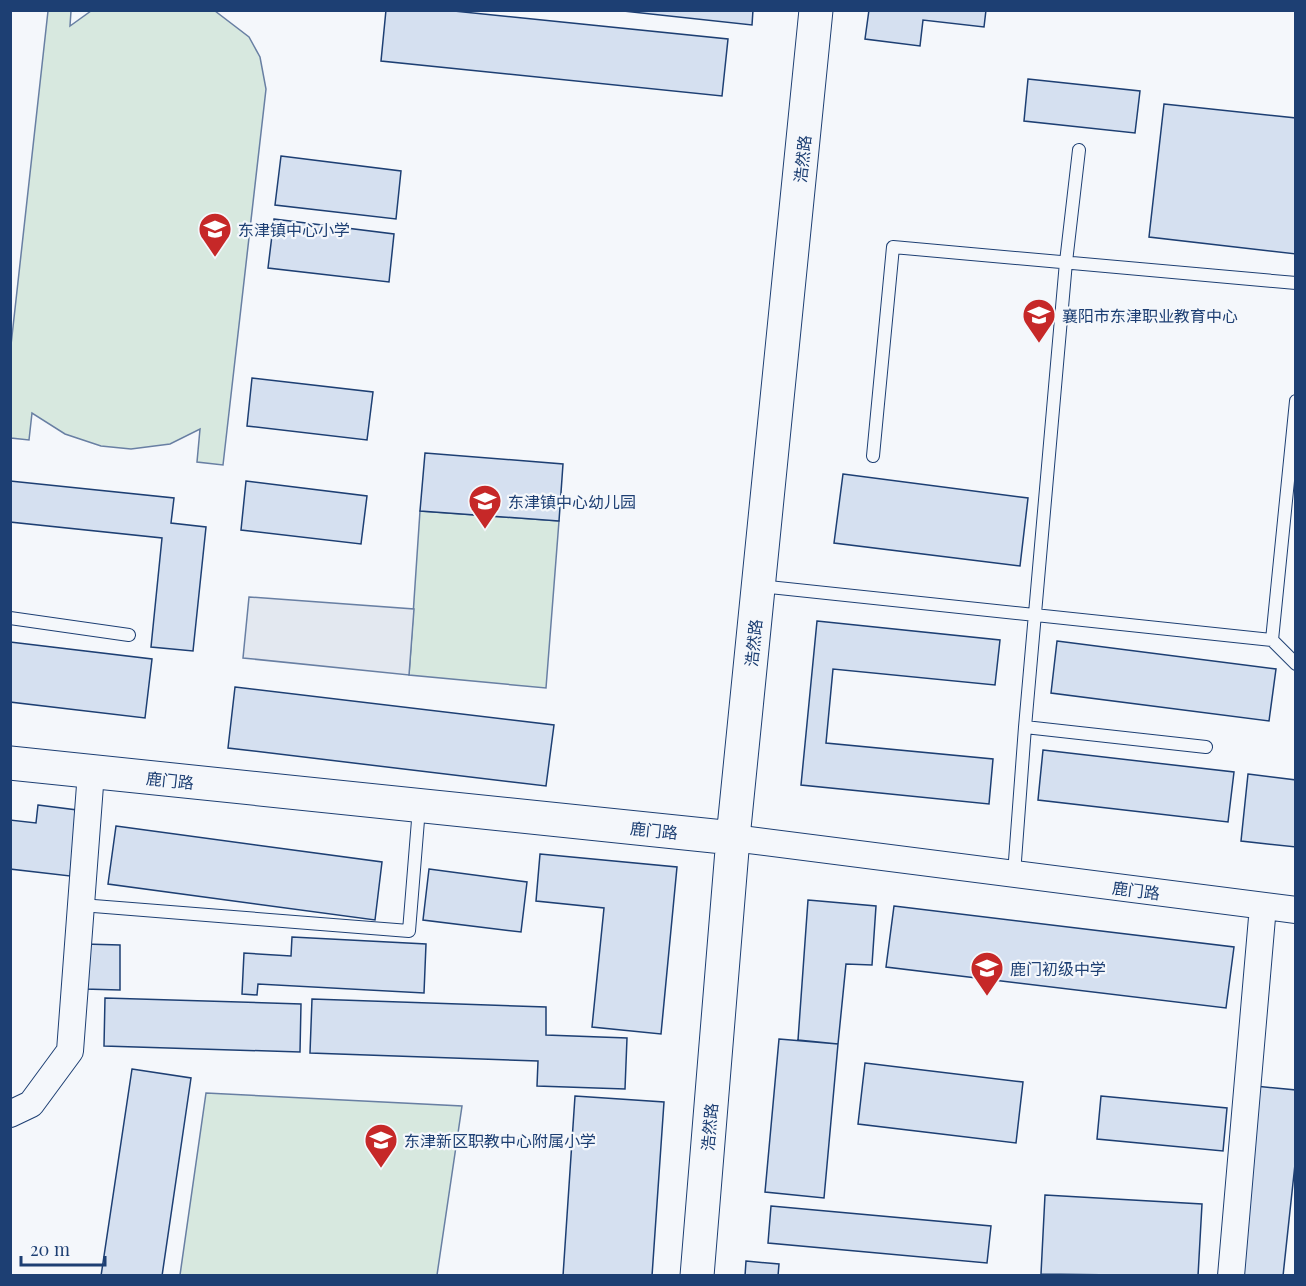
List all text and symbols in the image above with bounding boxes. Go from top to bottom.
street label: 浩然路 [789,134,815,184]
school or university icon: 东津镇中心小学 [197,211,233,258]
place label: 东津镇中心小学 [238,219,350,240]
school or university icon: 襄阳市东津职业教育中心 [1021,297,1057,344]
place label: 襄阳市东津职业教育中心 [1062,305,1238,326]
school or university icon: 东津镇中心幼儿园 [467,483,503,530]
place label: 东津镇中心幼儿园 [508,491,636,512]
street label: 浩然路 [740,618,766,668]
street label: 鹿门路 [145,767,195,793]
street label: 鹿门路 [629,817,679,843]
street label: 鹿门路 [1111,877,1161,903]
school or university icon: 鹿门初级中学 [969,950,1005,997]
place label: 鹿门初级中学 [1010,958,1106,979]
street label: 浩然路 [696,1102,722,1152]
school or university icon: 东津新区职教中心附属小学 [363,1122,399,1169]
place label: 东津新区职教中心附属小学 [404,1130,596,1151]
scale bar [21,1229,105,1267]
text: 20 m [30,1237,70,1261]

